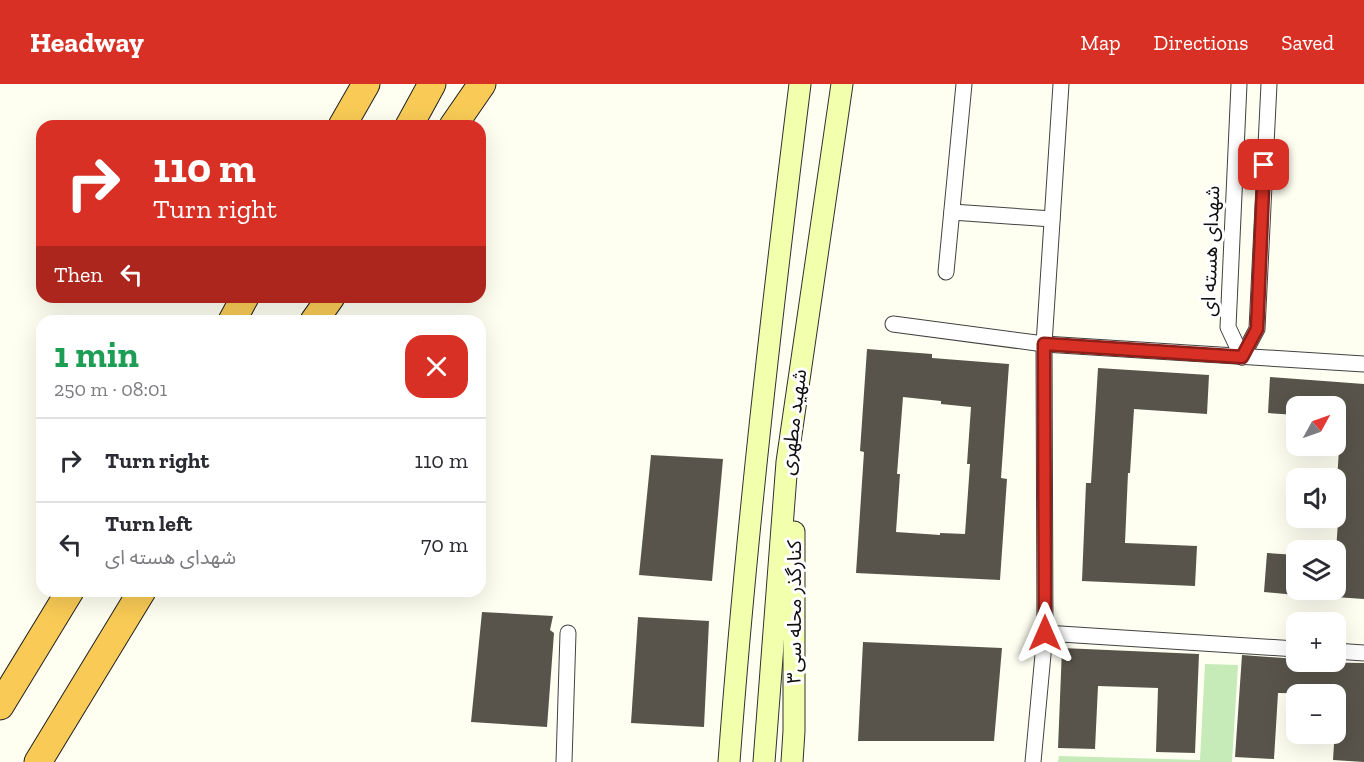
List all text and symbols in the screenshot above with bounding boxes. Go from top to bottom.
text: Headway [30,26,144,59]
text: Map [1081,30,1121,55]
text: Directions [1154,30,1248,55]
text: Saved [1281,30,1334,55]
pin [1238,139,1289,190]
text: 110 m [153,142,256,193]
icon: right [54,144,132,222]
icon: arrive [1247,148,1280,181]
street label: شهدای هسته ای [1196,185,1224,317]
text: Turn right [153,193,277,225]
icon: left [115,258,148,291]
text: Then [54,261,103,288]
text: 1 min [54,333,139,376]
button: close [405,335,468,398]
street label: شهید مطهری [775,368,811,476]
text: 250 m · 08:01 [54,377,167,401]
north arrow [1286,396,1346,456]
map controls [1286,396,1346,744]
icon: right [54,444,87,477]
text: Turn right [105,447,209,474]
text: 110 m [414,447,468,474]
button: sound [1286,468,1346,528]
text: Turn left [105,510,192,537]
icon: left [54,528,87,561]
text: 70 m [421,531,468,558]
street label: کنارگذر محله سی۳ [782,539,806,684]
button: layers [1286,540,1346,600]
text: شهدای هسته ای [105,545,236,569]
position arrow [1013,601,1077,665]
button: + [1286,612,1346,672]
button: − [1286,684,1346,744]

